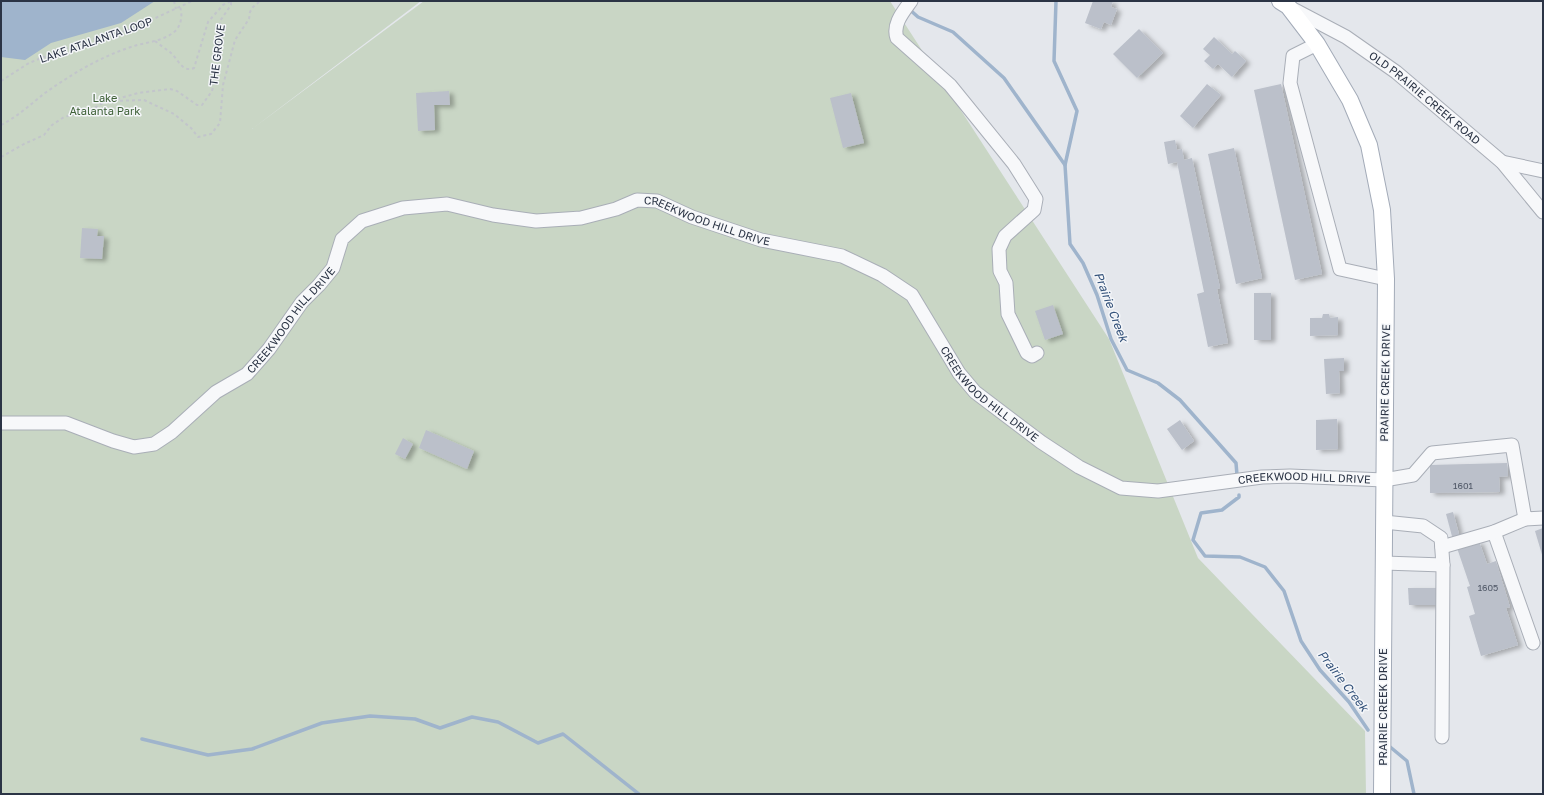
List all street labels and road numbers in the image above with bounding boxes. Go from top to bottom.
street label: LAKE ATALANTA LOOP [38,14,154,65]
street label: THE GROVE [206,23,227,86]
street label: OLD PRAIRIE CREEK ROAD [1367,48,1484,147]
street label: CREEKWOOD HILL DRIVE [644,193,771,248]
street label: CREEKWOOD HILL DRIVE [244,264,337,376]
street label: PRAIRIE CREEK DRIVE [1377,324,1392,442]
street label: CREEKWOOD HILL DRIVE [938,344,1042,444]
street label: CREEKWOOD HILL DRIVE [1237,469,1371,486]
street label: PRAIRIE CREEK DRIVE [1376,648,1389,766]

